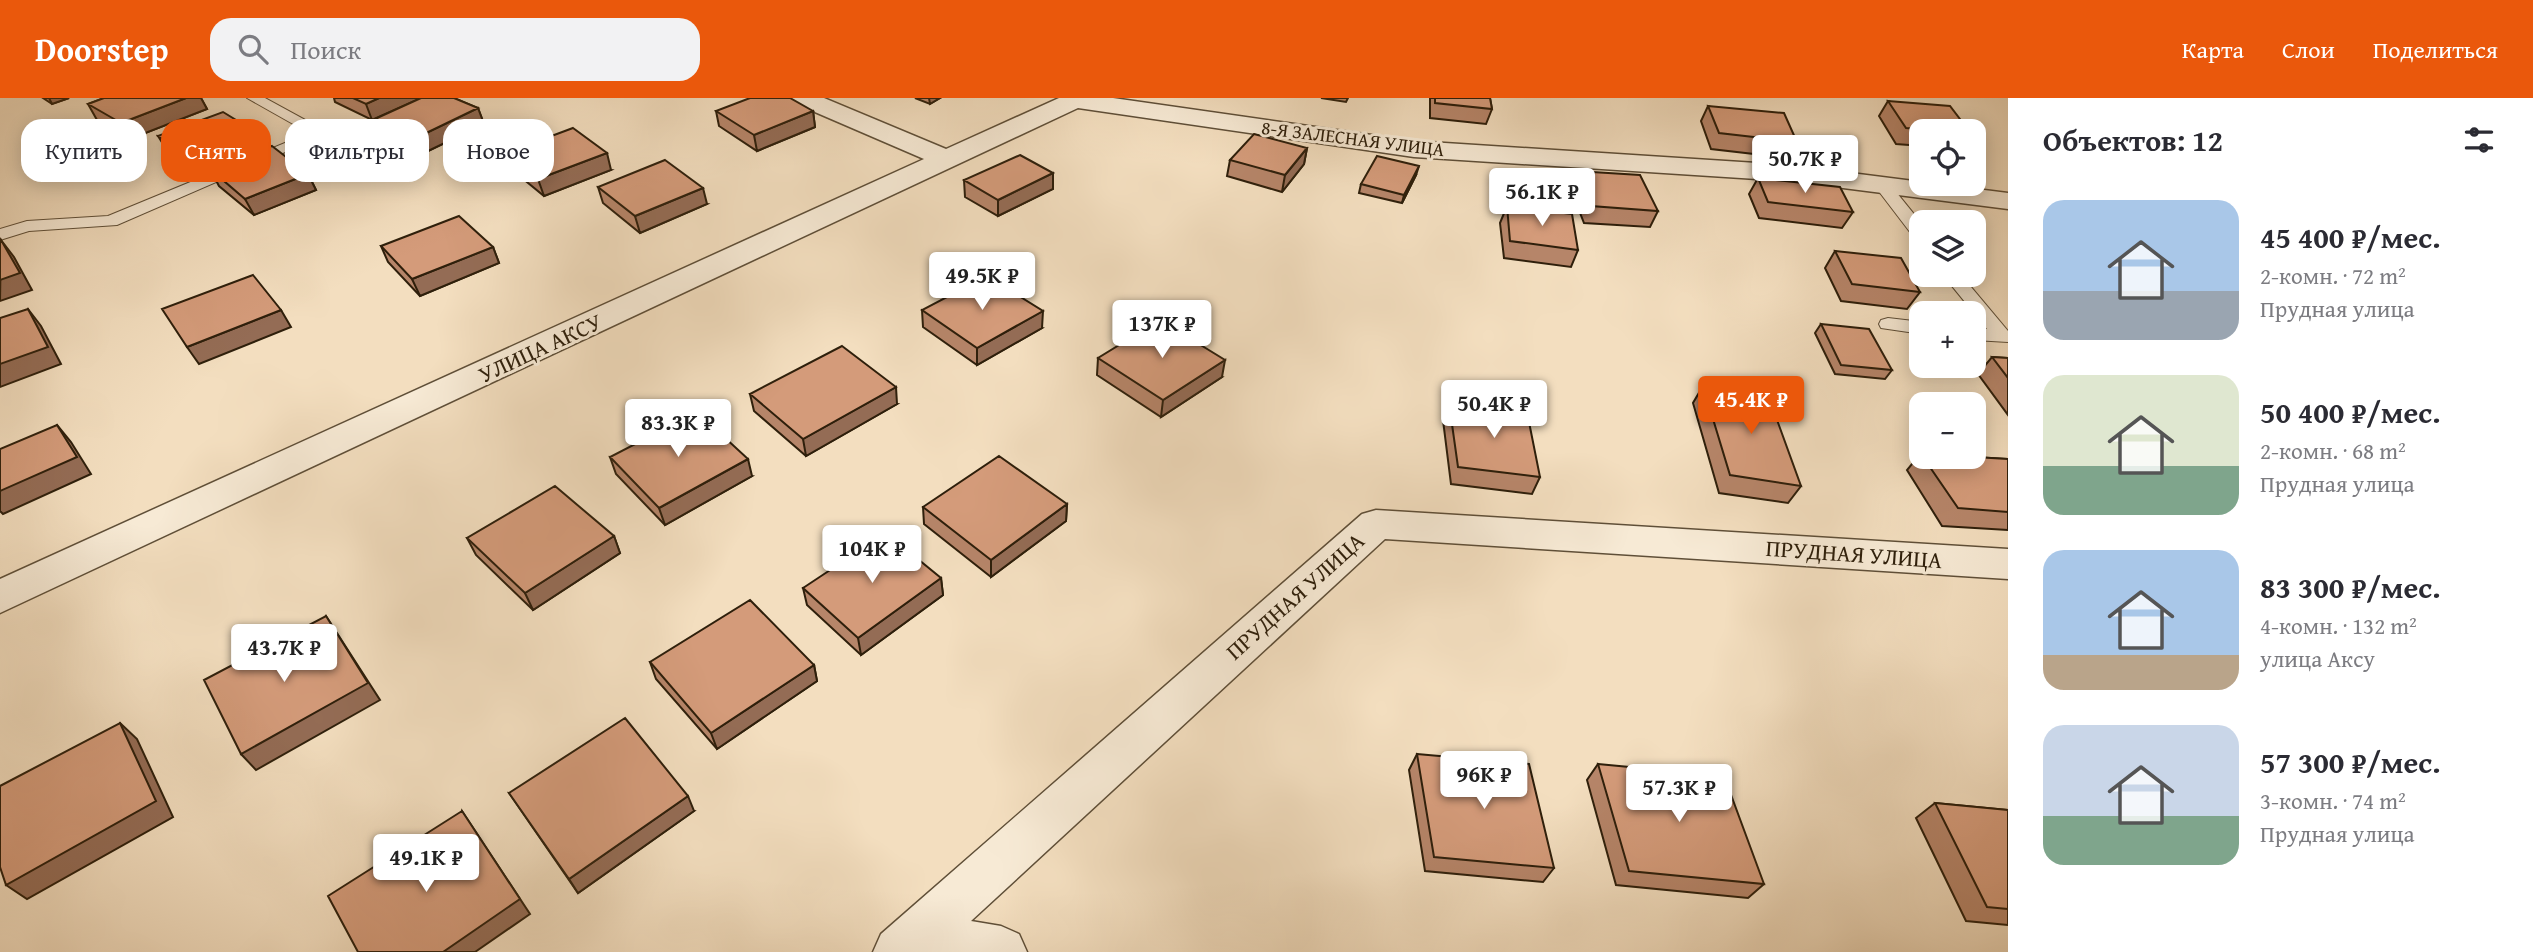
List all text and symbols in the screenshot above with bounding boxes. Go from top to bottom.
search box [210,18,700,81]
text: Doorstep [35,25,168,73]
icon: search [234,30,272,68]
text: Поиск [290,30,361,69]
text: Карта [2182,32,2244,67]
text: Слои [2282,32,2335,67]
text: Поделиться [2373,32,2498,67]
street label: 8-Я ЗАЛЕСНАЯ УЛИЦА [1260,113,1447,163]
text: Объектов: 12 [2043,118,2223,162]
chip: Купить [21,119,147,182]
chip: Снять [161,119,271,182]
chip: Фильтры [285,119,429,182]
chip: Новое [443,119,554,182]
map controls [1909,119,1986,469]
button: locate [1909,119,1986,196]
icon: filters [2460,121,2498,159]
pin: 50.7K ₽ [1740,136,1870,195]
text: 50.7K ₽ [1768,141,1842,174]
pin: 56.1K ₽ [1477,169,1607,228]
text: 56.1K ₽ [1505,174,1579,207]
button: layers [1909,210,1986,287]
text: 45 400 ₽/мес. [2260,215,2441,259]
icon: home [2099,228,2183,312]
pin: 49.5K ₽ [917,252,1047,312]
text: 49.5K ₽ [945,258,1019,291]
text: 2-комн. · 72 m² [2260,259,2406,292]
text: Прудная улица [2260,292,2415,325]
pin: 137K ₽ [1105,300,1219,360]
button: + [1909,301,1986,378]
street label: УЛИЦА АКСУ [473,304,608,391]
text: 137K ₽ [1128,306,1196,339]
pin: 45.4K ₽ [1686,376,1816,436]
pin: 50.4K ₽ [1429,380,1559,440]
text: 45.4K ₽ [1714,382,1788,415]
text: 50.4K ₽ [1457,386,1531,419]
text: 50 400 ₽/мес. [2260,390,2441,434]
button: − [1909,392,1986,469]
pin: 83.3K ₽ [613,400,743,459]
icon: home [2099,403,2183,487]
text: 83.3K ₽ [641,405,715,438]
text: 2-комн. · 68 m² [2260,434,2406,467]
text: Прудная улица [2260,467,2415,500]
street label: ПРУДНАЯ УЛИЦА [1218,524,1371,667]
pin: 104K ₽ [815,526,929,585]
text: 104K ₽ [838,531,906,564]
street label: ПРУДНАЯ УЛИЦА [1765,531,1943,576]
text: 83 300 ₽/мес. [2260,565,2441,609]
icon: home [2099,578,2183,662]
text: 4-комн. · 132 m² [2260,609,2417,642]
pin: 43.7K ₽ [219,624,349,684]
text: 43.7K ₽ [247,630,321,663]
text: улица Аксу [2260,642,2375,675]
text: 57 300 ₽/мес. [2260,740,2441,784]
pin: 96K ₽ [1435,752,1533,811]
icon: home [2099,753,2183,837]
text: 96K ₽ [1456,757,1512,790]
pin: 57.3K ₽ [1614,764,1744,824]
text: 57.3K ₽ [1642,770,1716,803]
text: 3-комн. · 74 m² [2260,784,2406,817]
text: Прудная улица [2260,817,2415,850]
pin: 49.1K ₽ [361,834,491,894]
text: 49.1K ₽ [389,840,463,873]

